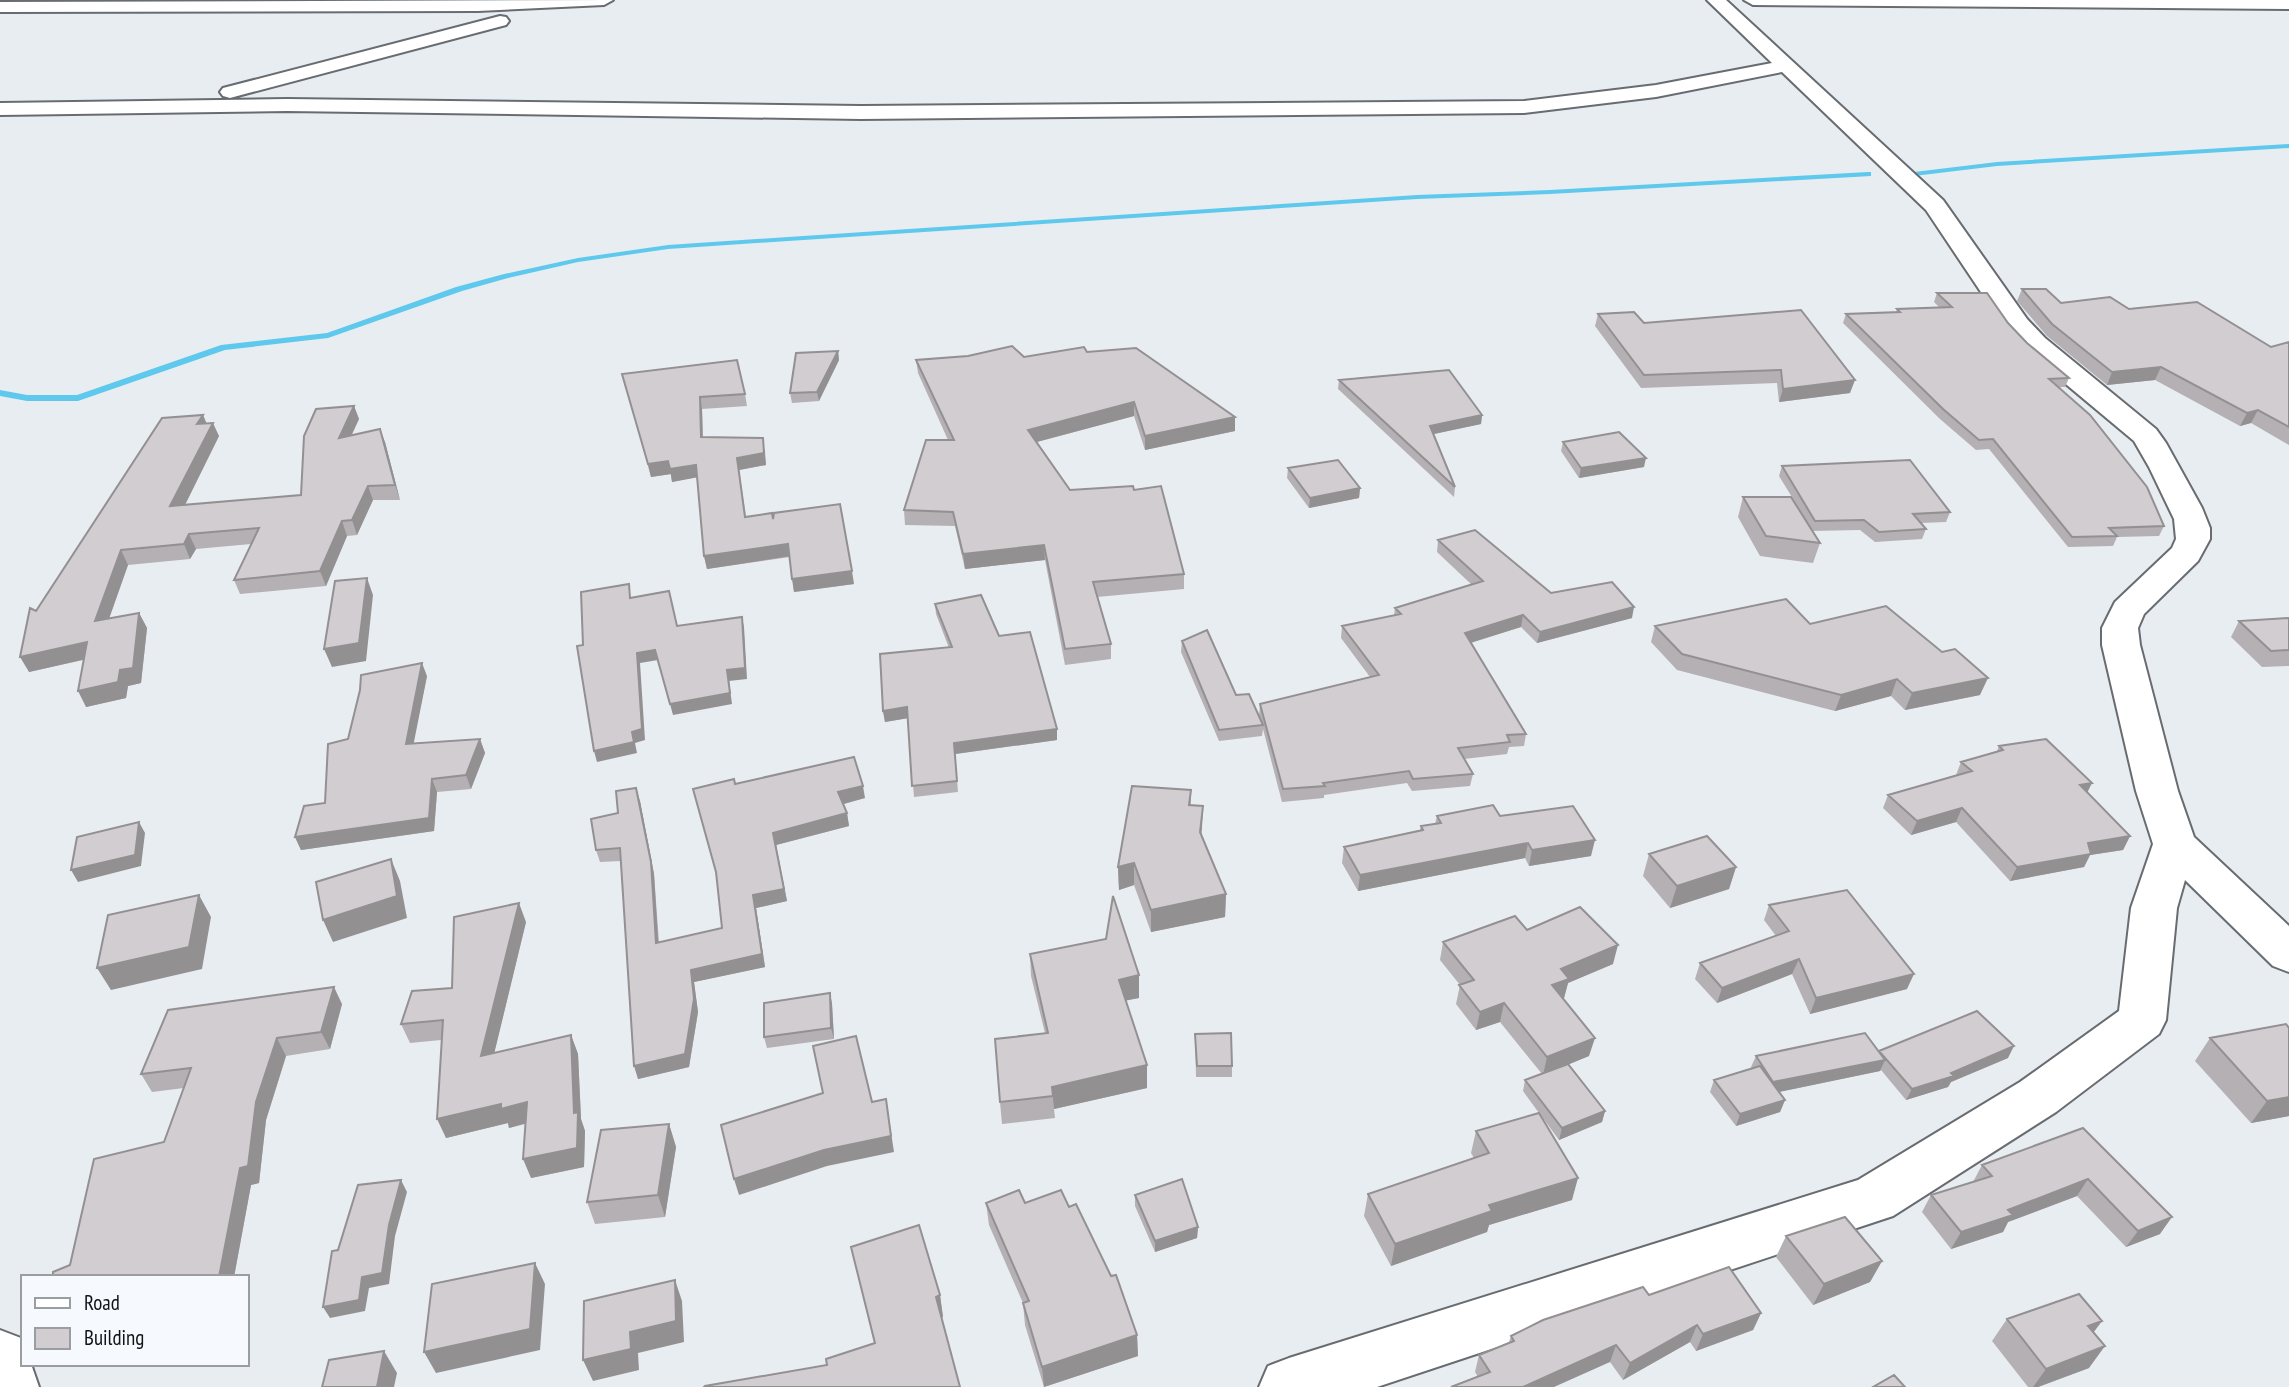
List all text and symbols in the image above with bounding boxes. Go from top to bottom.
legend [21,1275,248,1366]
text: Road [84,1289,120,1316]
text: Building [84,1324,144,1351]

